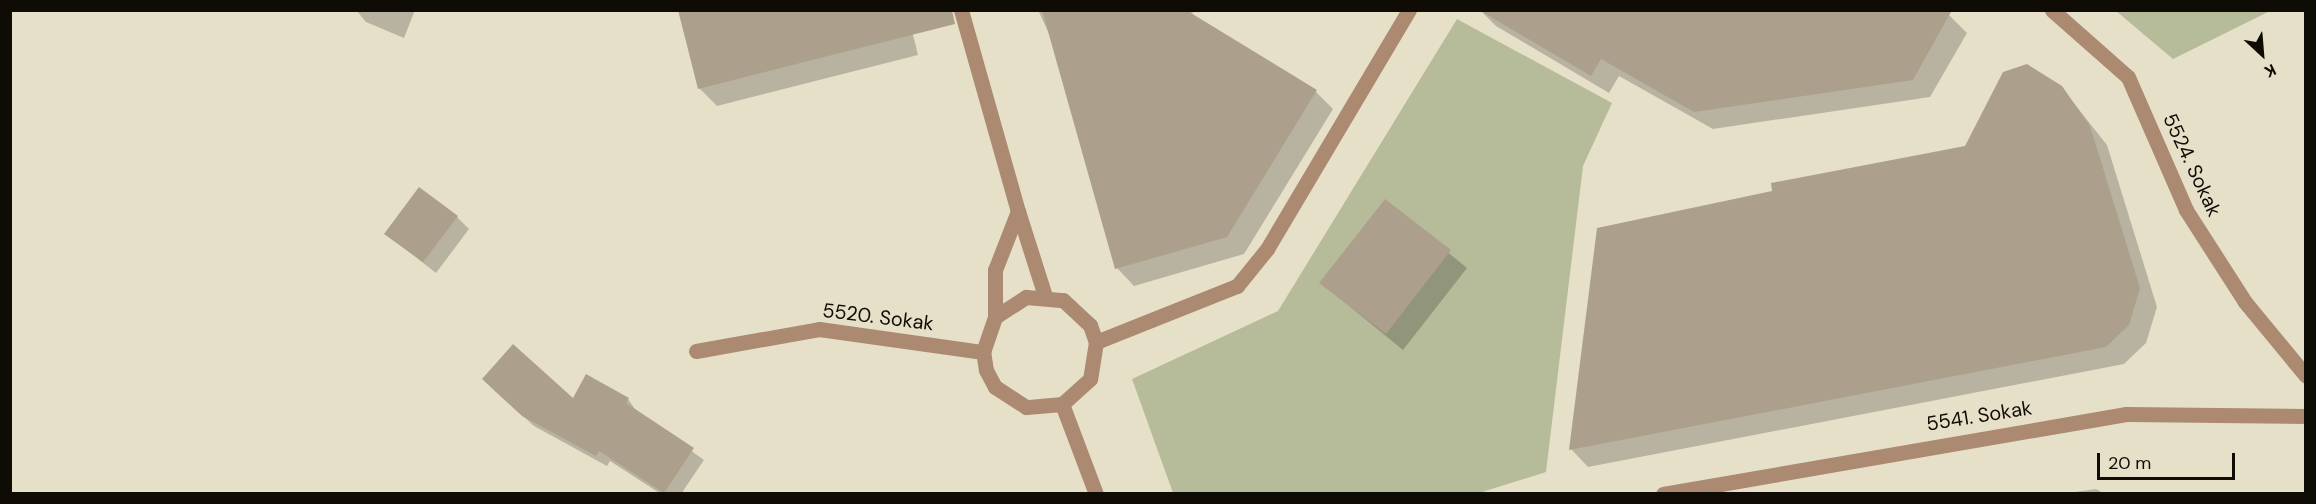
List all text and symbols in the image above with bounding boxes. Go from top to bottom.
north arrow [2232,24,2292,84]
text: K [2261,59,2279,82]
street label: 5524. Sokak [2158,110,2226,220]
street label: 5520. Sokak [821,298,935,336]
street label: 5541. Sokak [1925,396,2033,436]
scale bar [2100,441,2238,479]
text: 20 m [2108,451,2151,475]

